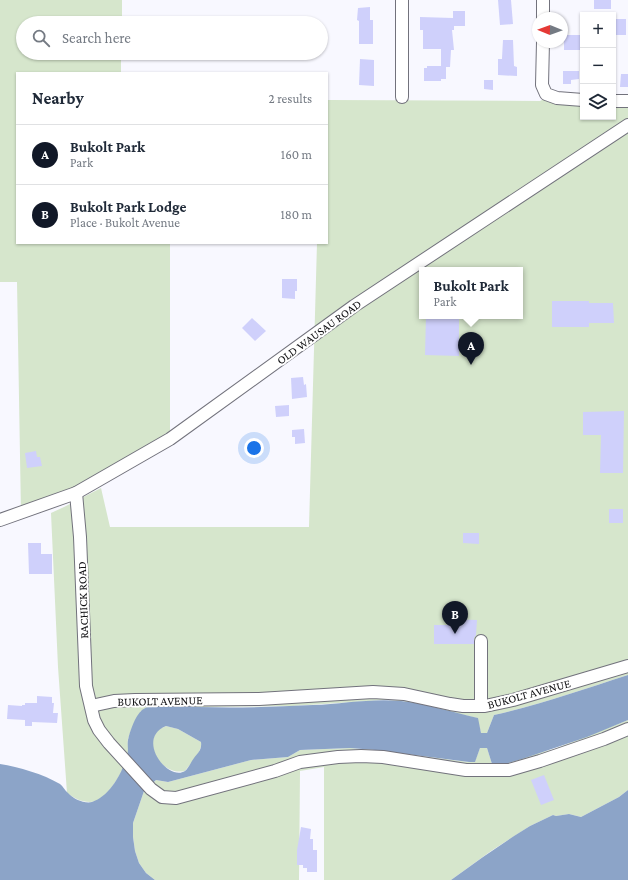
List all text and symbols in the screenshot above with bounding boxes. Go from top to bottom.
north arrow [532,12,568,48]
map controls [580,12,616,120]
button: + [580,12,616,48]
search box [16,16,328,60]
icon: search [30,27,52,49]
text: Search here [62,30,131,46]
button: − [580,48,616,84]
button: layers [580,84,616,120]
text: Nearby [32,89,84,108]
text: 2 results [269,91,312,106]
text: Bukolt Park [70,139,145,155]
text: A [41,147,49,162]
text: 160 m [281,147,312,162]
text: Park [70,155,93,170]
text: Bukolt Park Lodge [70,199,187,215]
text: B [41,207,49,222]
text: 180 m [280,207,312,222]
text: Place · Bukolt Avenue [70,215,180,230]
popup [419,267,523,319]
text: Bukolt Park [433,278,509,294]
text: Park [433,294,457,309]
street label: OLD WAUSAU ROAD [274,297,364,367]
pin: A [458,332,484,365]
your location [244,438,264,458]
street label: RACHICK ROAD [75,561,91,639]
pin: B [442,601,468,634]
street label: BUKOLT AVENUE [486,676,572,712]
street label: BUKOLT AVENUE [117,693,203,709]

